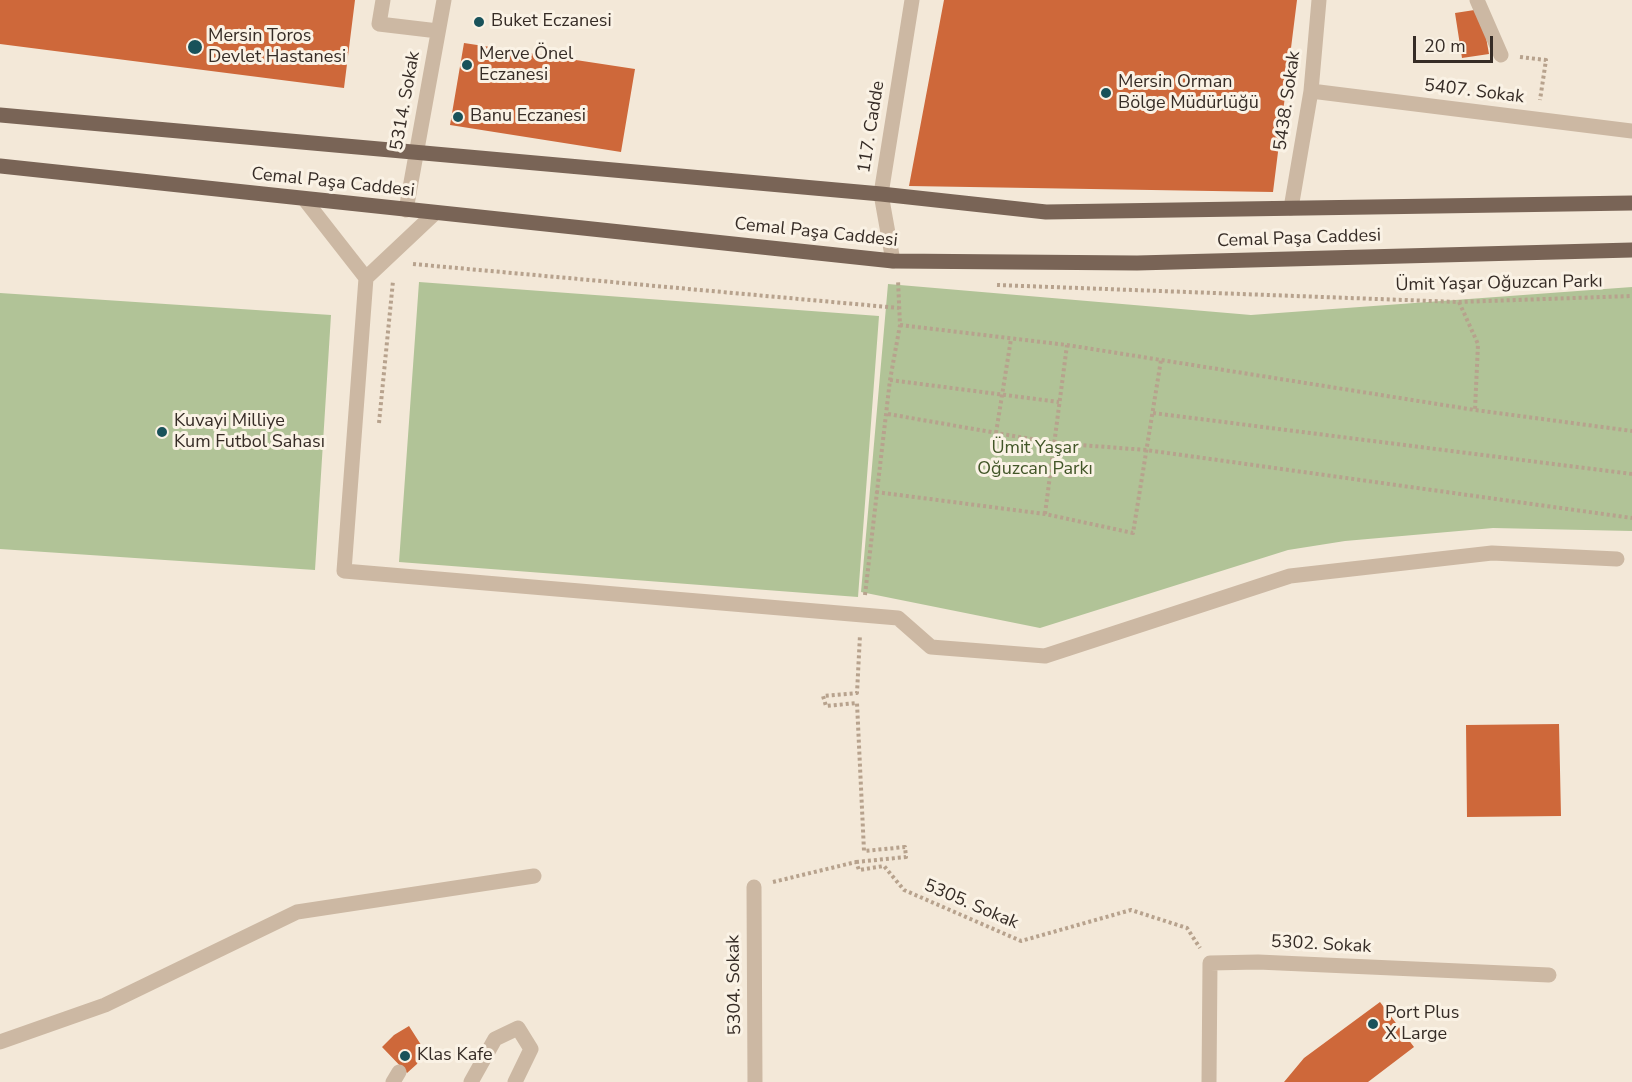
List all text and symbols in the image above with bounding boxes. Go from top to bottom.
place label: Buket Eczanesi [491,11,612,33]
marker: Buket Eczanesi [472,15,486,29]
scale bar [1416,24,1496,62]
place label: Mersin Toros Devlet Hastanesi [208,26,346,68]
text: 20 m [1424,34,1466,58]
marker: Mersin Toros Devlet Hastanesi [186,38,204,56]
place label: Merve Önel Eczanesi [479,44,573,86]
street label: 5314. Sokak [387,50,425,152]
street label: 5438. Sokak [1270,50,1306,152]
marker: Merve Önel Eczanesi [460,58,474,72]
place label: Mersin Orman Bölge Müdürlüğü [1118,72,1259,115]
street label: 5407. Sokak [1423,75,1525,109]
street label: 117. Cadde [854,79,890,175]
marker: Mersin Orman Bölge Müdürlüğü [1099,86,1113,100]
place label: Banu Eczanesi [470,106,586,128]
marker: Banu Eczanesi [451,110,465,124]
street label: Cemal Paşa Caddesi [250,164,416,202]
street label: Cemal Paşa Caddesi [733,214,899,252]
street label: Cemal Paşa Caddesi [1217,225,1381,253]
street label: Ümit Yaşar Oğuzcan Parkı [1395,271,1603,297]
place label: Kuvayi Milliye Kum Futbol Sahası [174,411,325,454]
marker: Kuvayi Milliye Kum Futbol Sahası [155,425,169,439]
park label: Ümit Yaşar Oğuzcan Parkı [977,438,1093,480]
street label: 5305. Sokak [921,875,1021,935]
street label: 5302. Sokak [1270,932,1372,958]
street label: 5304. Sokak [723,935,747,1035]
place label: Port Plus X Large [1385,1003,1459,1046]
marker: Port Plus X Large [1366,1017,1380,1031]
place label: Klas Kafe [417,1045,493,1067]
marker: Klas Kafe [398,1049,412,1063]

